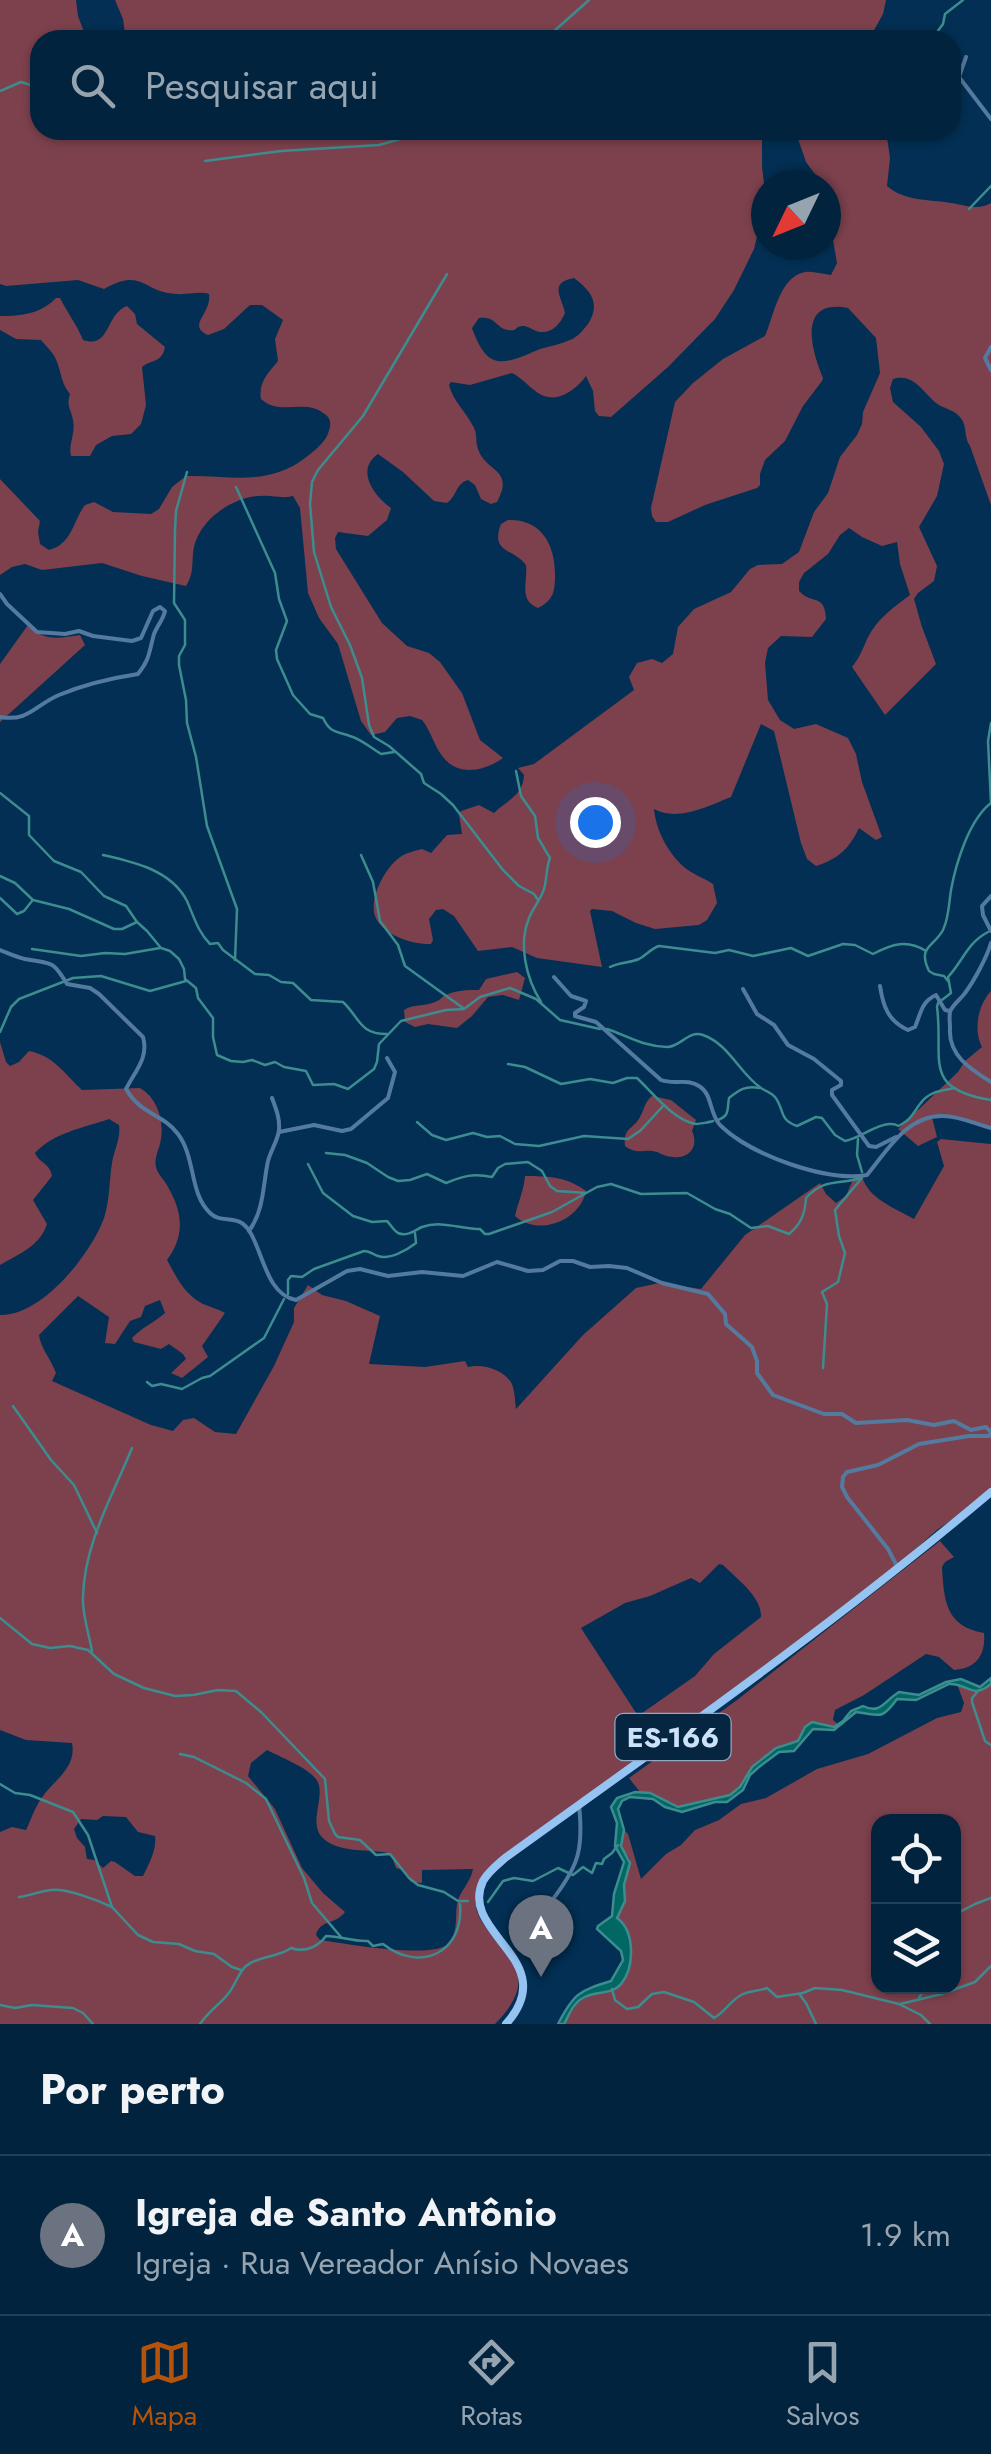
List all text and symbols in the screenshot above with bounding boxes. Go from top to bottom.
search box [30,30,961,140]
icon: search [65,58,120,113]
text: Pesquisar aqui [145,58,379,113]
north arrow [751,170,841,260]
your location [570,797,621,848]
road number: ES-166 [616,1714,730,1760]
map controls [871,1814,961,1994]
button: locate [871,1814,961,1904]
pin: A [508,1894,574,1977]
button: layers [871,1904,961,1994]
text: Por perto [40,2059,225,2120]
text: Igreja de Santo Antônio [135,2185,557,2240]
text: A [61,2212,84,2258]
text: 1.9 km [860,2212,951,2258]
text: Igreja · Rua Vereador Anísio Novaes [135,2240,629,2286]
tab: Mapa [132,2335,197,2436]
tab: Rotas [460,2335,523,2436]
tab: Salvos [786,2335,859,2436]

